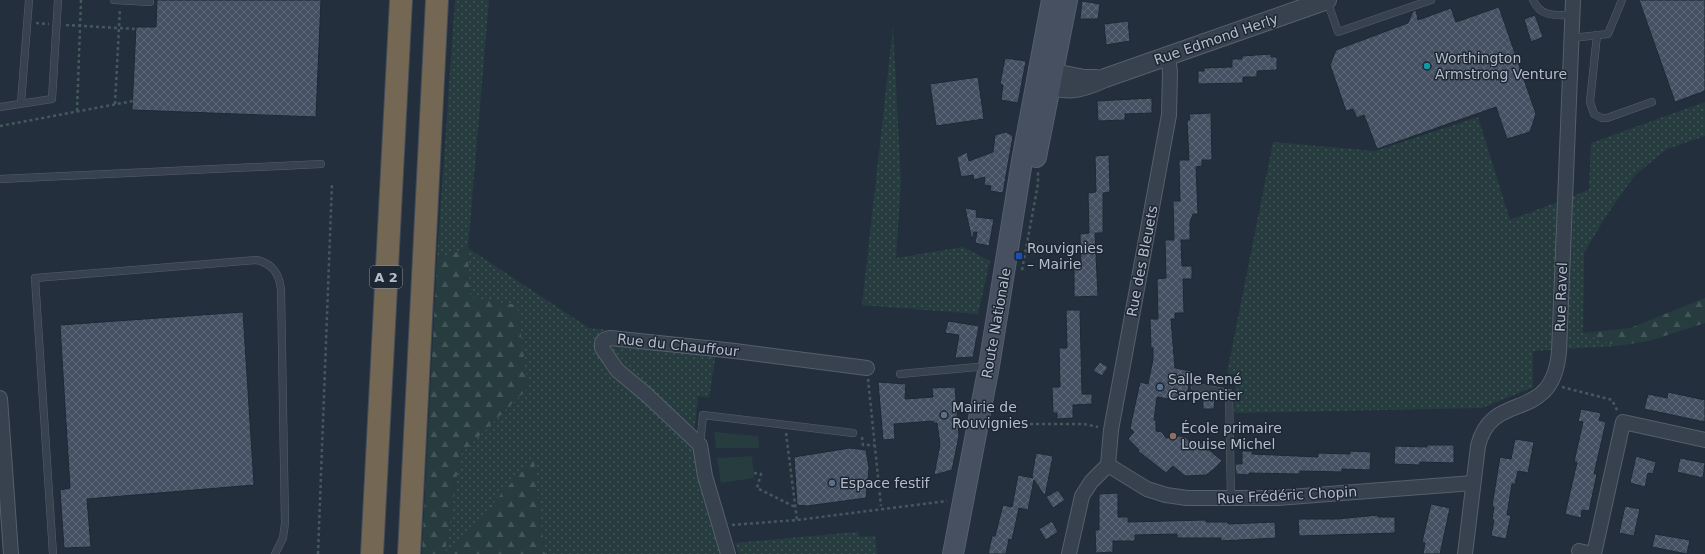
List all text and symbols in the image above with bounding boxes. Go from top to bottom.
street label: Rue Edmond Herly [1152,10,1280,68]
place label: Worthington Armstrong Venture [1435,50,1567,82]
marker: Worthington Armstrong Venture [1422,61,1432,71]
street label: Rue des Bleuets [1123,204,1161,318]
place label: Rouvignies – Mairie [1027,240,1103,272]
marker: Rouvignies – Mairie [1014,251,1024,261]
street label: Rue Ravel [1552,262,1570,332]
road number: A 2 [370,266,402,288]
street label: Route Nationale [978,266,1014,380]
street label: Rue du Chauffour [616,331,740,359]
place label: Salle René Carpentier [1168,371,1242,403]
marker: Salle René Carpentier [1155,382,1165,392]
place label: Mairie de Rouvignies [952,399,1028,431]
marker: Mairie de Rouvignies [939,410,949,420]
place label: École primaire Louise Michel [1181,420,1282,452]
marker: École primaire Louise Michel [1168,431,1178,441]
place label: Espace festif [840,475,931,491]
marker: Espace festif [827,478,837,488]
street label: Rue Frédéric Chopin [1217,483,1357,507]

